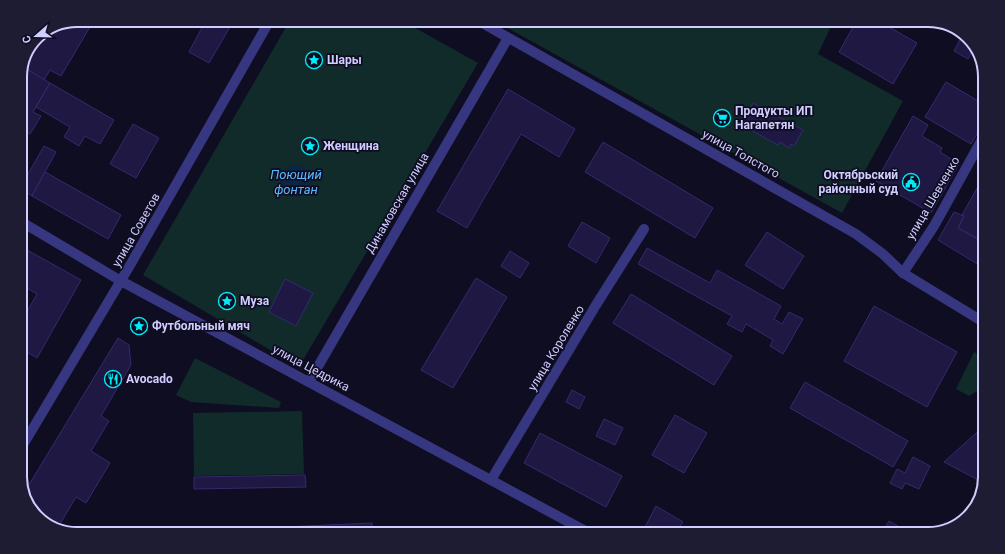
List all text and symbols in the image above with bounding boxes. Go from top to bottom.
north arrow [16,16,56,56]
text: С [20,34,34,45]
place icon: Шары [304,50,324,70]
place label: Шары [327,53,362,67]
place label: Продукты ИП Нагапетян [735,104,813,132]
supermarket icon: Продукты ИП Нагапетян [712,108,732,128]
street label: улица Толстого [700,127,782,181]
place icon: Женщина [300,136,320,156]
place label: Женщина [323,139,380,153]
street label: Динамовская улица [362,150,432,256]
street label: улица Шевченко [904,154,963,242]
water label: Поющий фонтан [270,167,322,197]
place label: Октябрьский районный суд [818,168,898,196]
public building icon: Октябрьский районный суд [901,172,921,192]
street label: улица Советов [109,190,163,269]
place icon: Муза [217,291,237,311]
place label: Муза [240,294,270,308]
street label: улица Короленко [525,303,587,393]
place icon: Футбольный мяч [129,316,149,336]
place label: Футбольный мяч [152,319,250,333]
street label: улица Цедрика [270,342,352,394]
restaurant icon: Avocado [103,369,123,389]
place label: Avocado [126,372,173,386]

